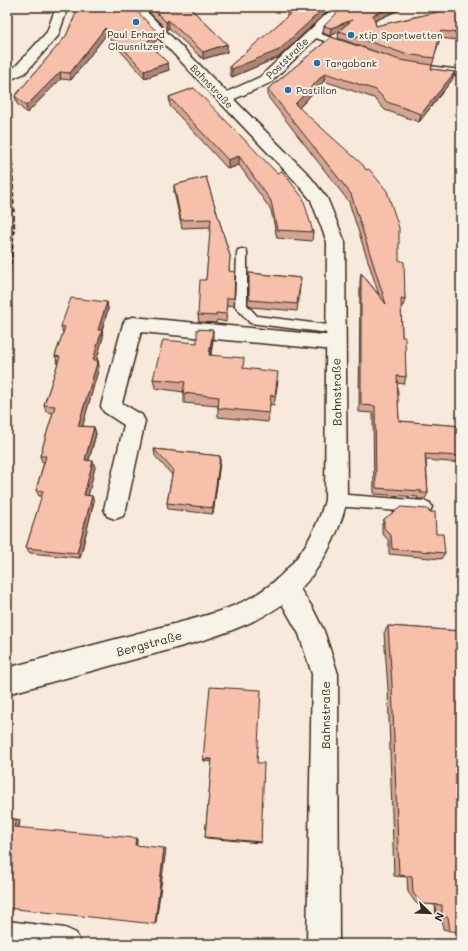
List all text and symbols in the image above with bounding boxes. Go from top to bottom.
marker: Paul Erhard Clausnitzer [131,17,141,27]
place label: Paul Erhard Clausnitzer [107,27,165,53]
place label: xtip Sportwetten [359,28,443,42]
marker: xtip Sportwetten [346,30,356,40]
street label: Poststraße [263,34,311,82]
place label: Targobank [325,56,377,70]
marker: Targobank [312,58,322,68]
street label: Bahnstraße [187,61,237,111]
place label: Postillon [296,83,337,97]
marker: Postillon [283,85,293,95]
street label: Bahnstraße [327,358,345,426]
street label: Bergstraße [114,627,184,659]
street label: Bahnstraße [317,681,333,749]
north arrow [410,893,450,933]
text: N [431,910,448,924]

